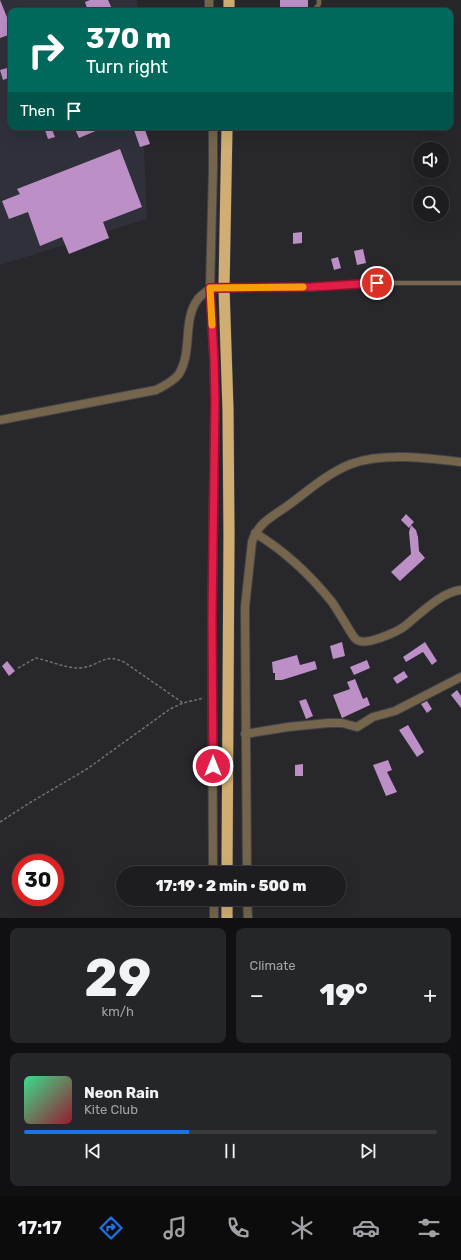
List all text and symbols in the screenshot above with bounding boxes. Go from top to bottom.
text: 370 m [86,22,171,55]
icon: right [20,24,72,76]
text: Turn right [86,56,168,78]
icon: arrive [63,100,85,122]
text: Then [20,102,55,120]
map controls [413,142,449,222]
button: sound [413,142,449,178]
button: search [413,186,449,222]
pin [360,266,394,300]
icon: arrive [366,272,388,294]
position arrow [192,745,234,787]
speed limit sign: 30 [12,854,64,906]
text: 17:19 · 2 min · 500 m [156,877,306,895]
text: 29 [84,947,151,1009]
text: Climate [250,958,296,973]
text: 19° [319,977,368,1013]
text: − [250,982,264,1009]
text: + [423,982,437,1009]
text: km/h [102,1004,134,1019]
text: Neon Rain [84,1084,159,1102]
text: Kite Club [84,1102,138,1117]
icon: previous [82,1140,104,1162]
icon: pause [219,1140,241,1162]
icon: next [357,1140,379,1162]
icon: directions [97,1214,125,1242]
icon: music [161,1214,189,1242]
icon: phone [224,1214,252,1242]
icon: climate [288,1214,316,1242]
icon: car [352,1214,380,1242]
icon: filters [415,1214,443,1242]
text: 17:17 [18,1217,62,1239]

